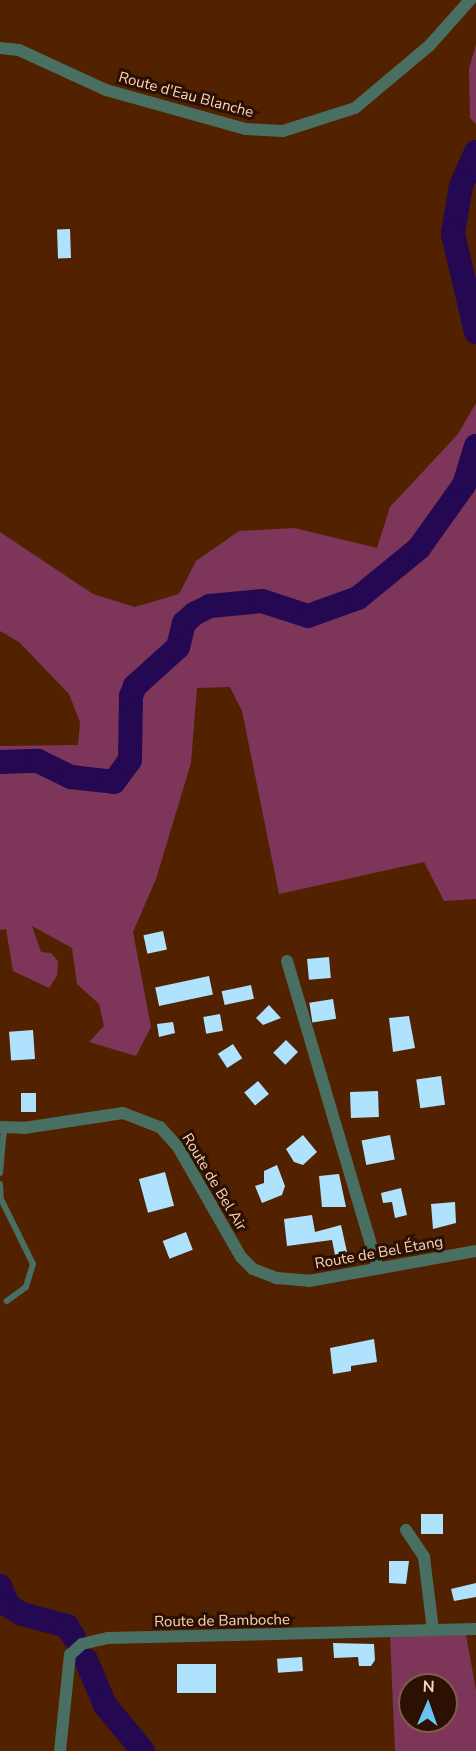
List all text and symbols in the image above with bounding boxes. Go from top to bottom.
street label: Route d'Eau Blanche [117,68,255,122]
street label: Route de Bel Air [178,1130,250,1234]
street label: Route de Bel Étang [314,1233,444,1273]
street label: Route de Bamboche [154,1611,290,1631]
north arrow [398,1673,458,1733]
text: N [422,1676,435,1698]

